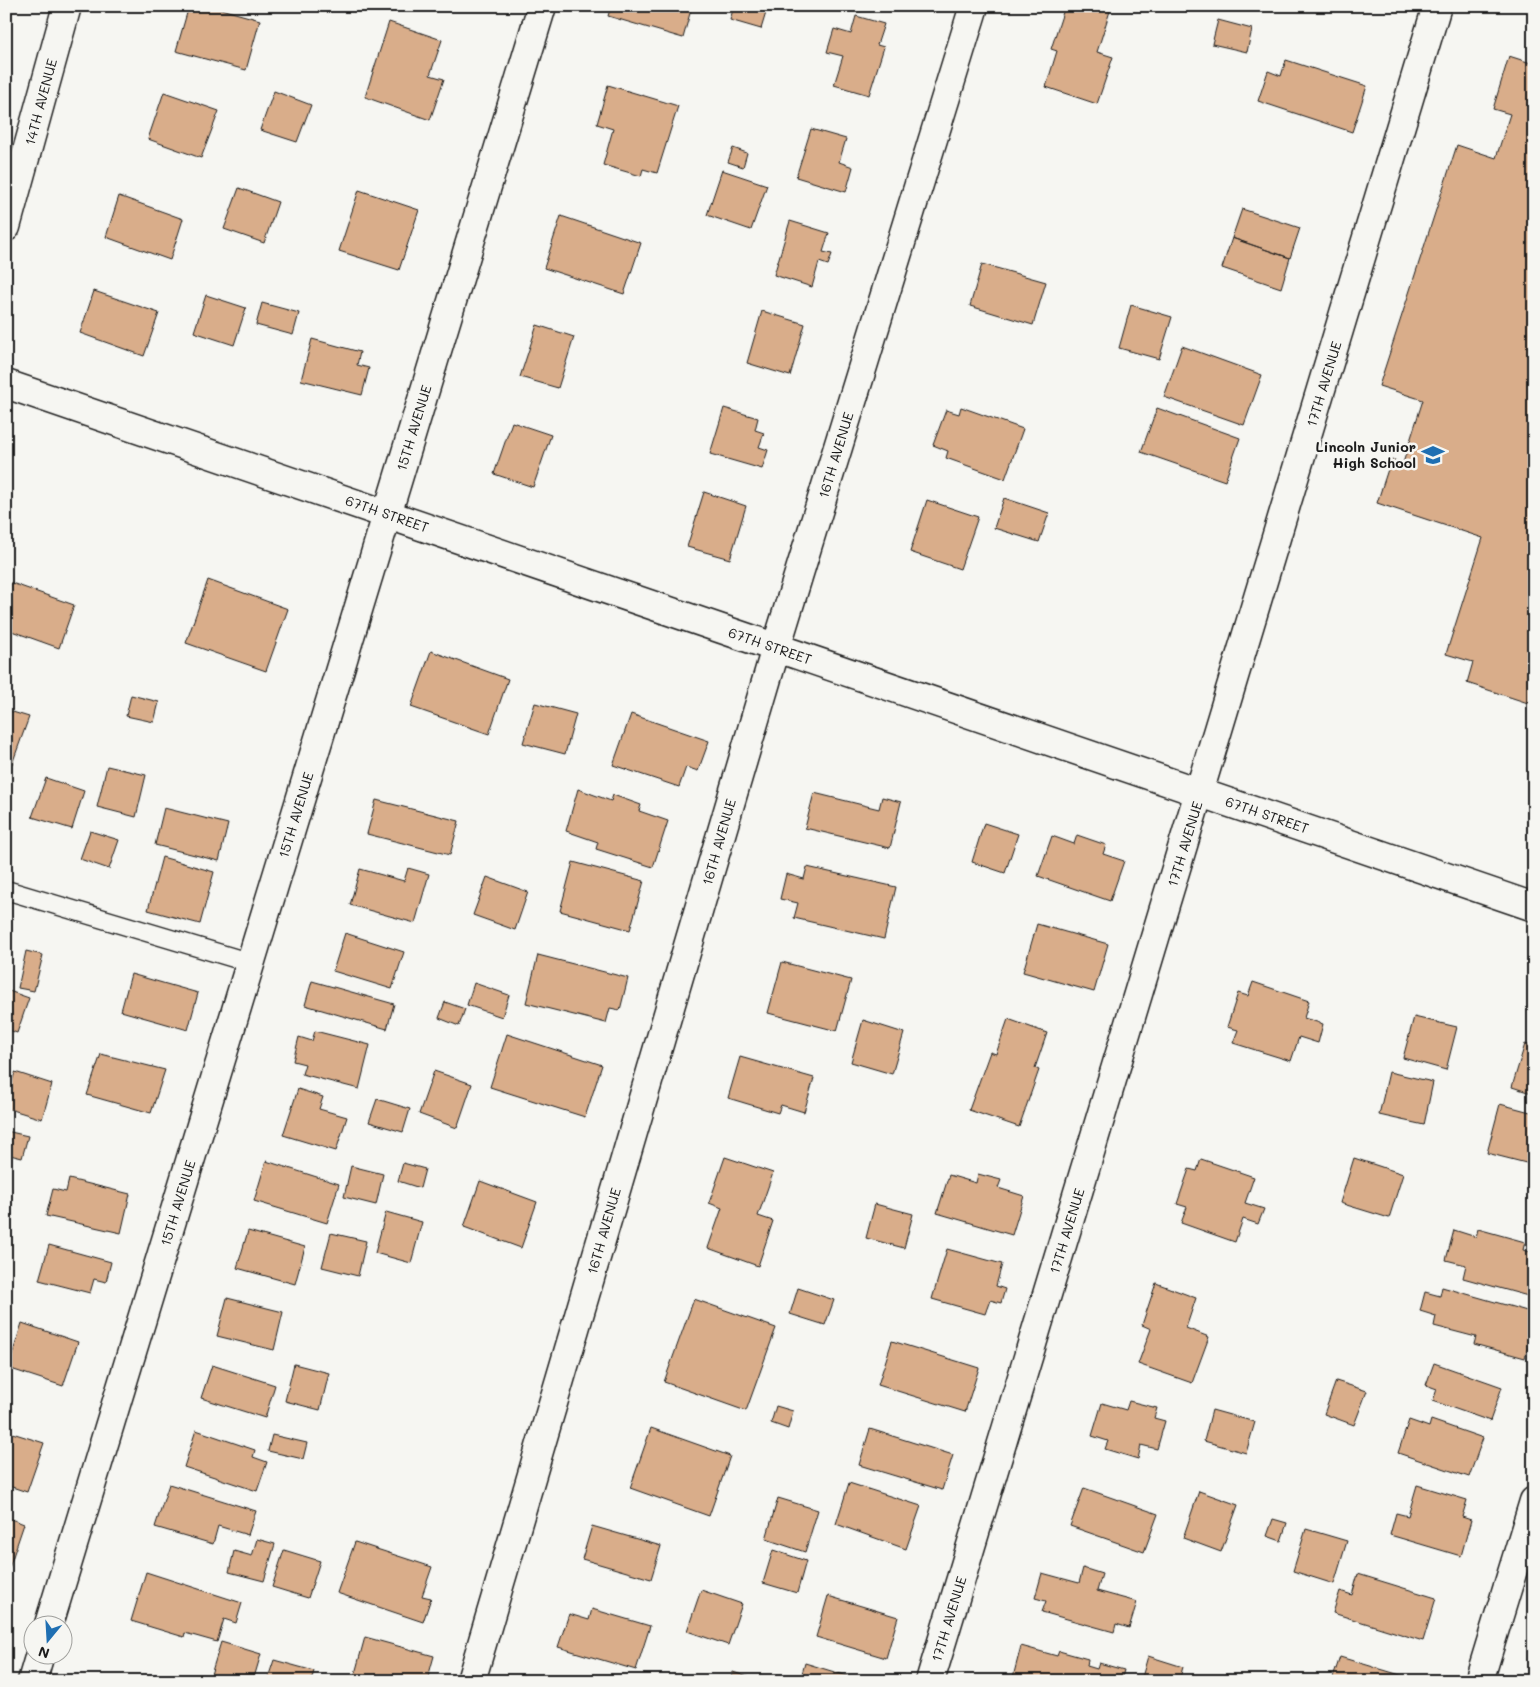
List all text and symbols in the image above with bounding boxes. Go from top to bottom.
street label: 14TH AVENUE [20,56,61,147]
street label: 17TH AVENUE [1301,339,1346,429]
street label: 15TH AVENUE [391,383,436,473]
street label: 16TH AVENUE [813,409,858,500]
place label: Lincoln Junior High School [1316,437,1416,472]
school or university icon: Lincoln Junior High School [1420,442,1446,468]
street label: 67TH STREET [343,490,432,537]
street label: 67TH STREET [726,622,815,669]
street label: 15TH AVENUE [273,770,318,860]
street label: 67TH STREET [1223,791,1312,838]
street label: 16TH AVENUE [697,796,740,887]
street label: 17TH AVENUE [1162,799,1207,889]
street label: 15TH AVENUE [155,1158,200,1248]
street label: 16TH AVENUE [582,1185,625,1276]
street label: 17TH AVENUE [1044,1186,1089,1276]
street label: 17TH AVENUE [926,1574,971,1664]
north arrow [22,1614,72,1664]
text: N [36,1642,52,1664]

